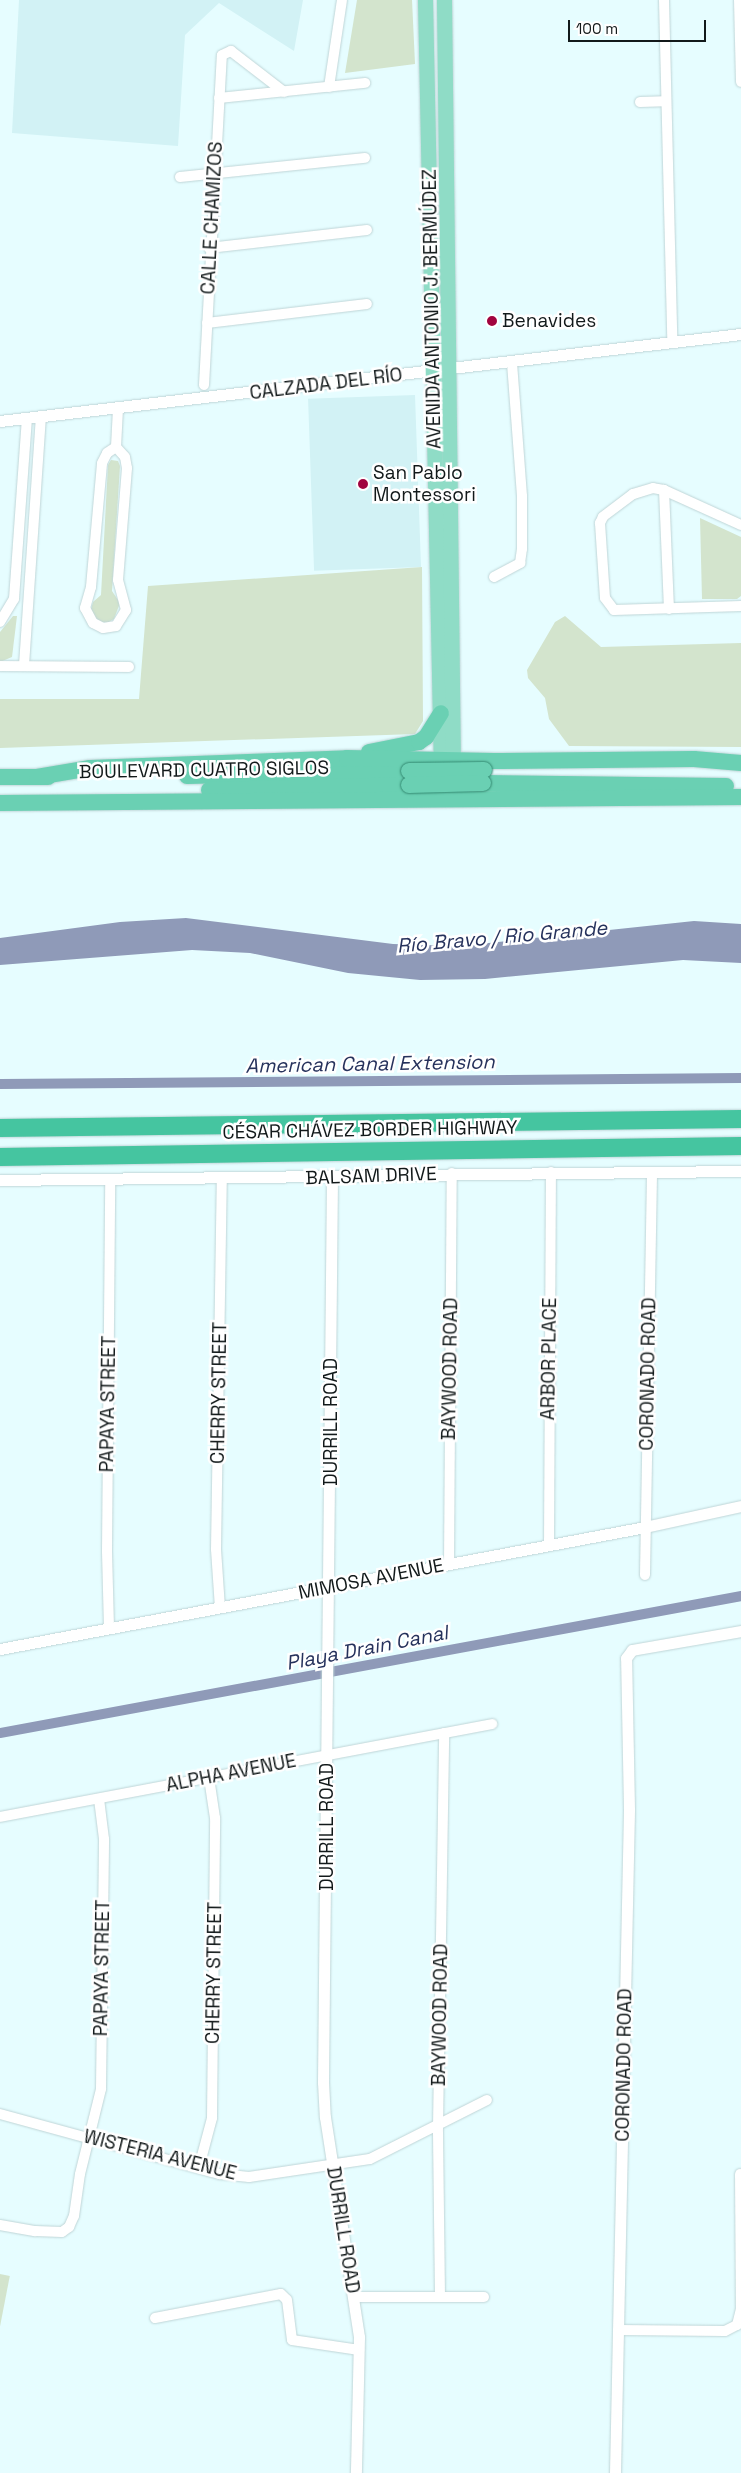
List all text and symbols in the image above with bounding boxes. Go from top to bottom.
scale bar [571,10,708,42]
text: 100 m [576,19,618,38]
street label: CALLE CHAMIZOS [197,141,227,295]
street label: AVENIDA ANTONIO J. BERMÚDEZ [418,168,446,450]
place label: Benavides [502,310,596,332]
marker: Benavides [486,315,498,327]
street label: CALZADA DEL RÍO [248,363,404,405]
place label: San Pablo Montessori [373,462,476,506]
marker: San Pablo Montessori [357,478,369,490]
street label: BOULEVARD CUATRO SIGLOS [79,756,329,784]
water label: Río Bravo / Rio Grande [396,916,608,958]
water label: American Canal Extension [245,1050,495,1078]
street label: CÉSAR CHÁVEZ BORDER HIGHWAY [222,1116,518,1144]
street label: BALSAM DRIVE [305,1162,437,1190]
street label: CORONADO ROAD [635,1297,661,1451]
street label: BAYWOOD ROAD [437,1298,463,1440]
street label: ARBOR PLACE [537,1298,561,1420]
street label: CHERRY STREET [206,1322,232,1464]
street label: PAPAYA STREET [95,1335,121,1473]
street label: DURRILL ROAD [320,1358,342,1486]
street label: MIMOSA AVENUE [296,1554,446,1604]
water label: Playa Drain Canal [284,1621,450,1675]
street label: ALPHA AVENUE [164,1749,298,1797]
street label: DURRILL ROAD [316,1763,338,1891]
street label: PAPAYA STREET [89,1899,115,2037]
street label: CHERRY STREET [201,1902,227,2044]
street label: BAYWOOD ROAD [427,1944,453,2086]
street label: CORONADO ROAD [611,1988,637,2142]
street label: WISTERIA AVENUE [81,2125,239,2185]
street label: DURRILL ROAD [322,2165,364,2295]

